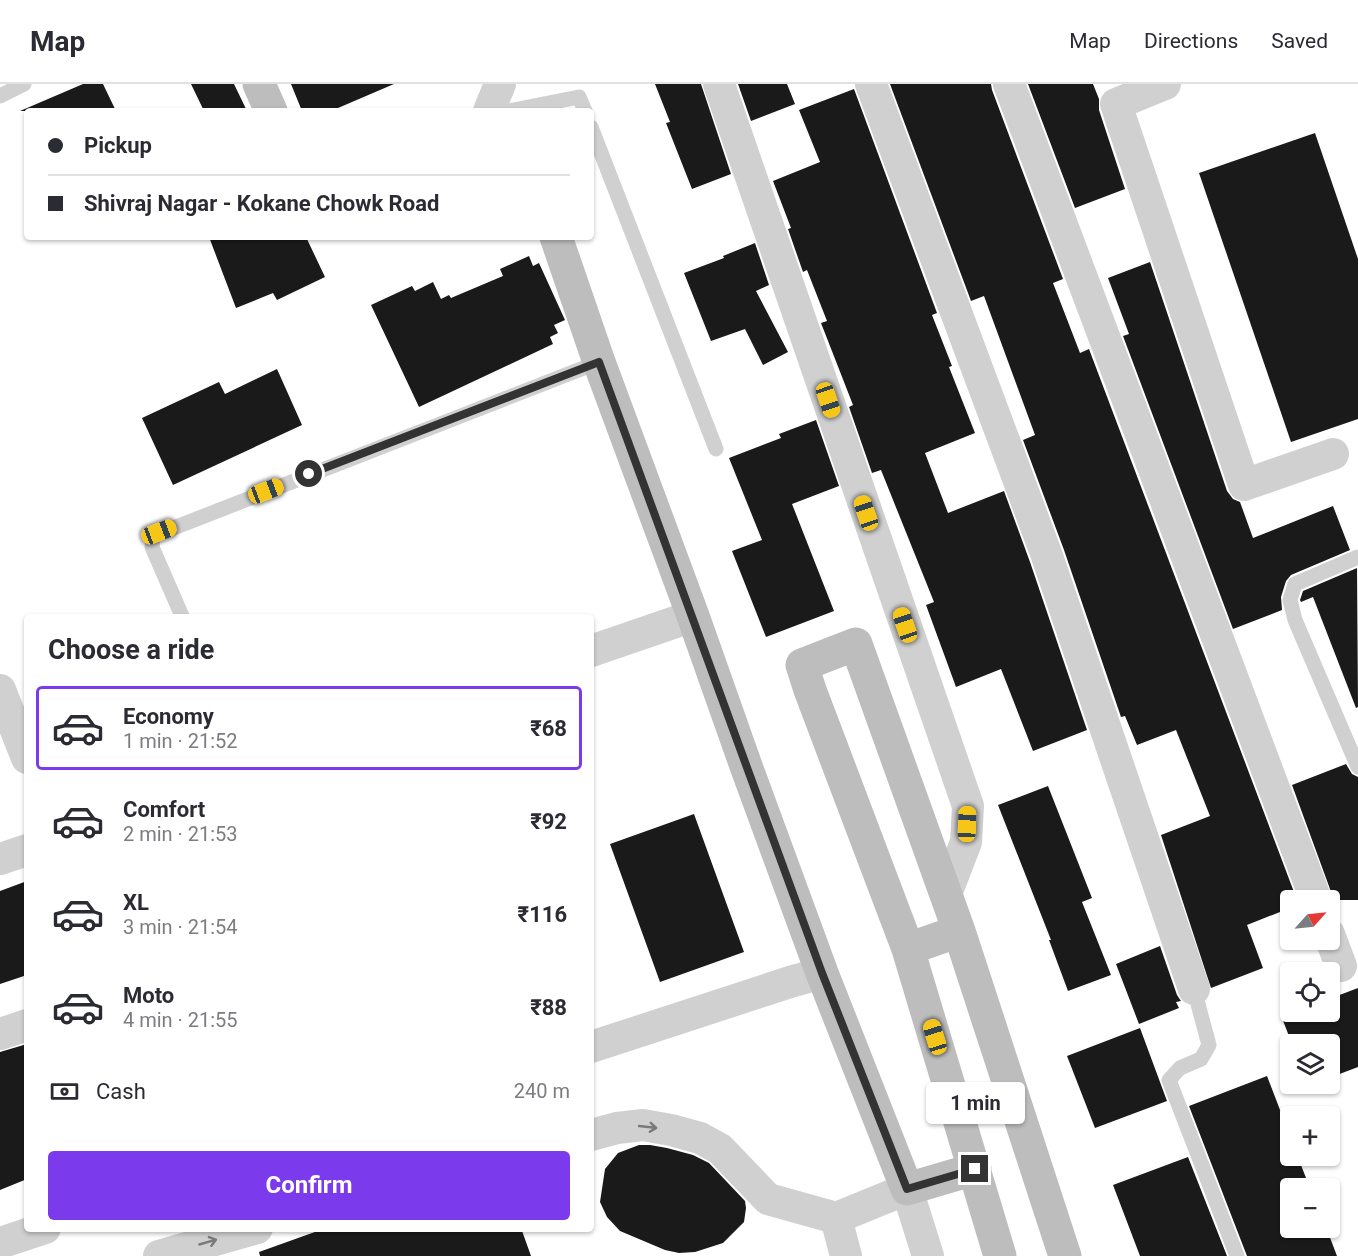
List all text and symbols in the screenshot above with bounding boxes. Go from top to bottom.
text: Map [30,25,85,58]
text: Map [1069,29,1111,53]
text: Directions [1144,29,1238,53]
text: Saved [1271,29,1328,53]
text: Pickup [84,133,152,158]
text: Shivraj Nagar - Kokane Chowk Road [84,191,439,216]
car [814,380,842,420]
route start [295,460,322,487]
car [246,476,286,506]
car [852,493,880,533]
car [139,517,179,547]
car [891,605,919,645]
text: Choose a ride [48,634,214,666]
icon: car [51,701,105,755]
text: Economy [123,704,214,729]
text: ₹68 [530,716,567,741]
text: 1 min · 21:52 [123,729,238,753]
icon: car [51,794,105,848]
text: Comfort [123,797,205,822]
car [957,806,977,842]
text: ₹92 [530,809,567,834]
text: 2 min · 21:53 [123,822,238,846]
icon: car [51,887,105,941]
text: XL [123,890,149,915]
north arrow [1280,890,1340,950]
map controls [1280,890,1340,1238]
text: ₹116 [518,902,567,927]
text: 3 min · 21:54 [123,915,238,939]
button: locate [1280,962,1340,1022]
icon: car [51,980,105,1034]
text: Moto [123,983,174,1008]
text: ₹88 [530,995,567,1020]
text: 4 min · 21:55 [123,1008,238,1032]
car [921,1017,949,1057]
button: layers [1280,1034,1340,1094]
icon: cash [48,1075,81,1108]
text: Cash [96,1079,146,1104]
text: 240 m [514,1079,570,1103]
callout: 1 min [926,1082,1024,1124]
text: 1 min [950,1091,1001,1115]
button: + [1280,1106,1340,1166]
one-way arrow [638,1122,658,1133]
button: Confirm [48,1151,570,1220]
route end [961,1155,988,1182]
button: − [1280,1178,1340,1238]
one-way arrow [198,1236,217,1247]

